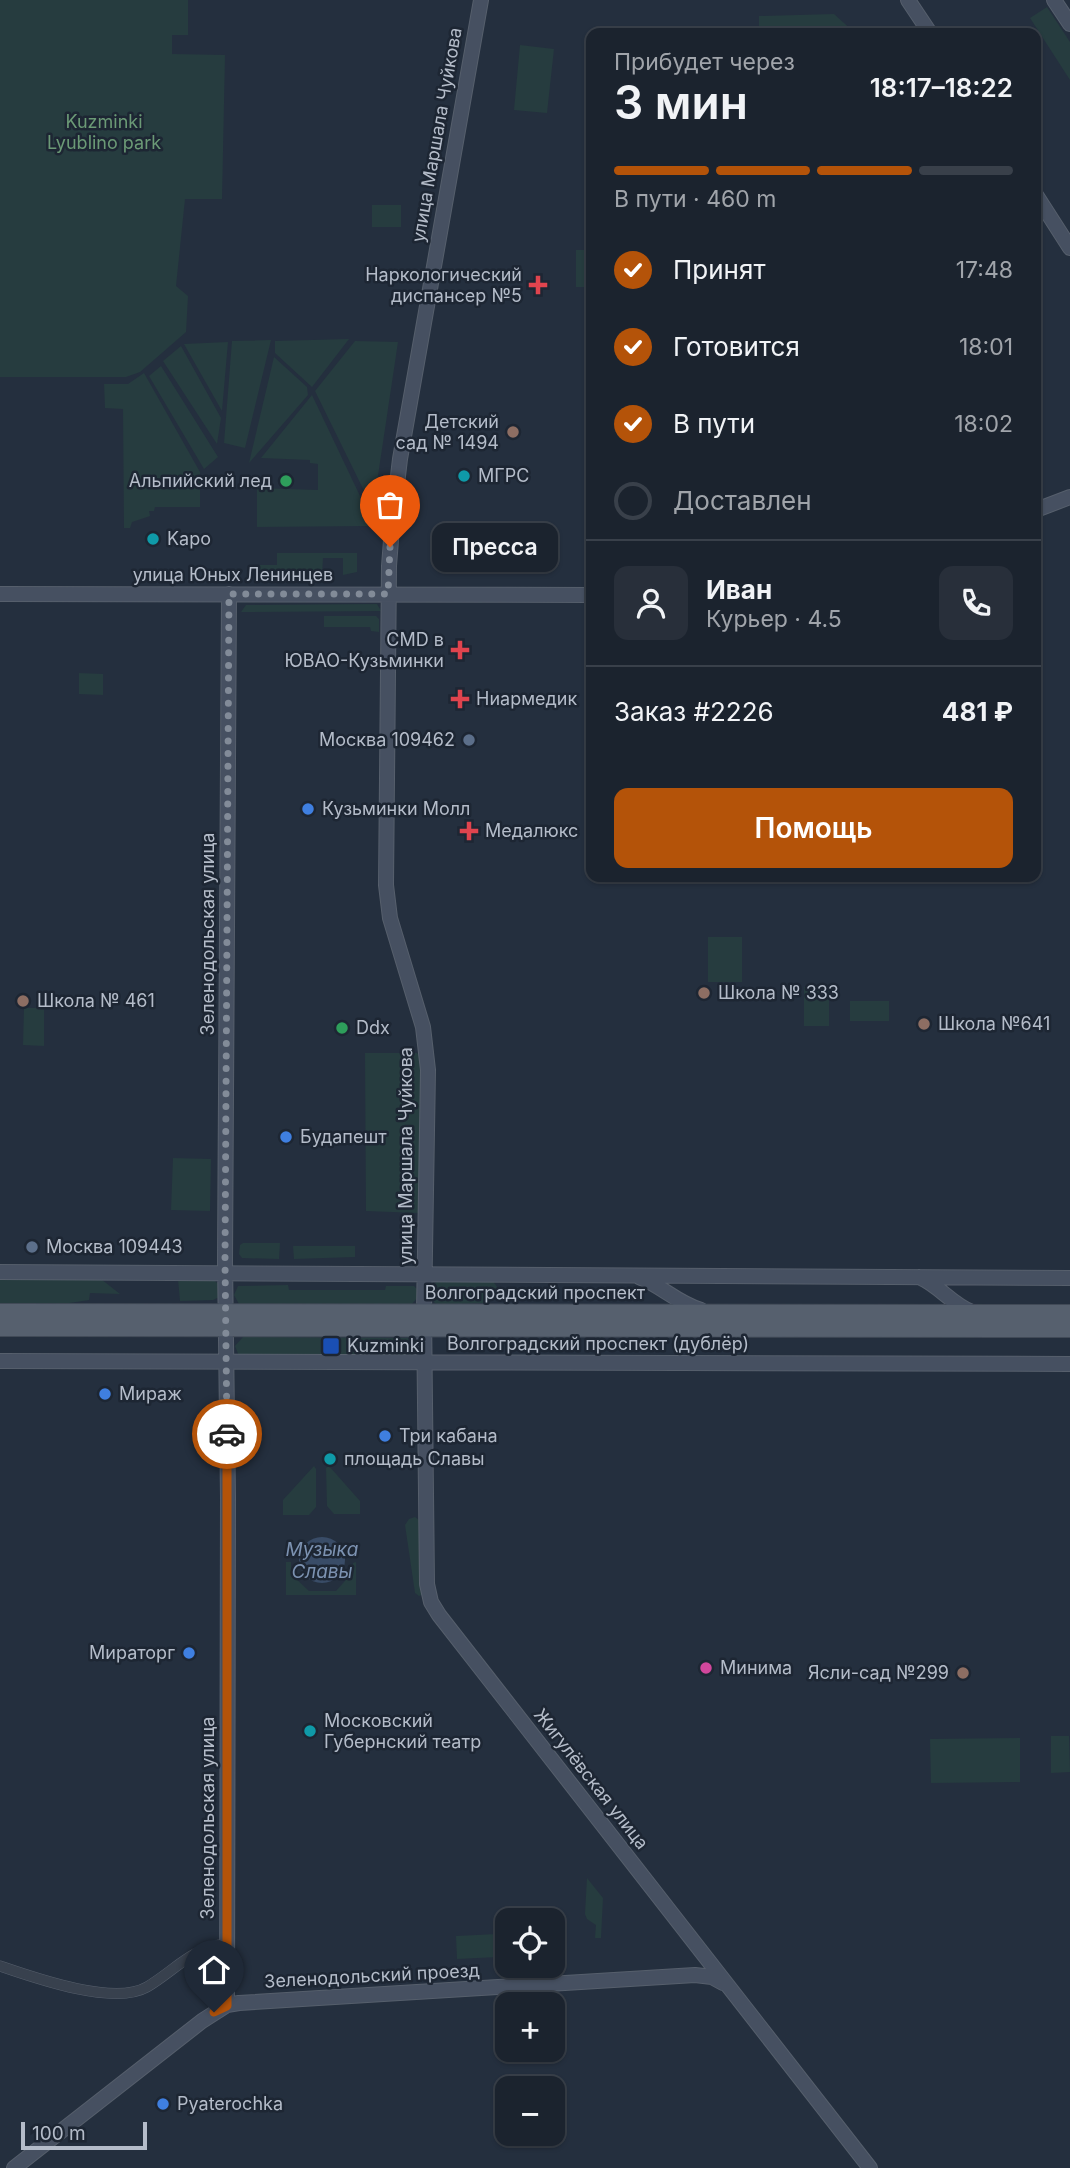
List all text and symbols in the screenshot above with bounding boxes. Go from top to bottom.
street label: улица Маршала Чуйкова [407,26,466,244]
text: Прибудет через [614,48,795,76]
text: 18:17–18:22 [870,72,1013,103]
text: 3 мин [614,74,748,130]
park label: Kuzminki Lyublino park [47,111,161,153]
text: В пути · 460 m [614,185,776,213]
icon: check [614,251,652,289]
text: Принят [673,254,766,285]
text: 17:48 [956,256,1013,284]
place label: Наркологический диспансер №5 [365,264,522,306]
marker: Наркологический диспансер №5 [528,275,548,295]
icon: check [614,328,652,366]
text: Готовится [673,331,800,362]
text: 18:01 [959,333,1013,361]
icon: check [614,405,652,443]
text: В пути [673,408,755,439]
text: 18:02 [954,410,1013,438]
place label: Детский сад № 1494 [396,411,499,453]
marker: Детский сад № 1494 [505,424,521,440]
place label: МГРС [478,465,529,486]
marker: МГРС [456,468,472,484]
place label: Альпийский лед [129,470,272,491]
marker: Альпийский лед [278,473,294,489]
pin [360,475,420,547]
text: Доставлен [673,485,812,516]
icon: bag [371,486,409,524]
callout: Пресса [432,522,558,572]
place label: Kapo [167,528,211,549]
marker: Kapo [145,531,161,547]
text: Пресса [452,533,538,561]
street label: улица Юных Ленинцев [133,564,333,585]
button: person [614,566,688,640]
button: phone [939,566,1013,640]
text: Иван [706,574,772,605]
text: Курьер · 4.5 [706,605,842,633]
place label: CMD в ЮВАО-Кузьминки [284,629,444,671]
marker: CMD в ЮВАО-Кузьминки [450,640,470,660]
place label: Ниармедик [476,688,577,709]
marker: Ниармедик [450,689,470,709]
text: Заказ #2226 [614,696,774,727]
text: 481 ₽ [942,696,1013,727]
place label: Москва 109462 [319,729,455,750]
marker: Москва 109462 [461,732,477,748]
button: Помощь [614,788,1013,868]
place label: Кузьминки Молл [322,798,470,819]
marker: Кузьминки Молл [300,801,316,817]
place label: Медалюкс [485,820,578,841]
marker: Медалюкс [459,821,479,841]
street label: Зеленодольская улица [197,833,218,1035]
place label: Школа № 333 [718,982,839,1003]
marker: Школа № 333 [696,985,712,1001]
place label: Школа № 461 [37,990,155,1011]
marker: Школа № 461 [15,993,31,1009]
place label: Школа №641 [938,1013,1050,1034]
marker: Школа №641 [916,1016,932,1032]
place label: Ddx [356,1017,390,1038]
marker: Ddx [334,1020,350,1036]
street label: улица Маршала Чуйкова [395,1047,416,1265]
place label: Будапешт [300,1126,387,1147]
marker: Будапешт [278,1129,294,1145]
place label: Москва 109443 [46,1236,183,1257]
marker: Москва 109443 [24,1239,40,1255]
street label: Волгоградский проспект [425,1282,646,1303]
street label: Волгоградский проспект (дублёр) [447,1333,749,1354]
place label: Kuzminki [347,1335,424,1356]
marker: Kuzminki [321,1336,341,1356]
place label: Мираж [119,1383,182,1404]
marker: Мираж [97,1386,113,1402]
courier [192,1399,262,1469]
icon: car [208,1415,246,1453]
place label: Три кабана [399,1425,498,1446]
marker: Три кабана [377,1428,393,1444]
place label: площадь Славы [344,1448,484,1469]
marker: площадь Славы [322,1451,338,1467]
water label: Музыка Славы [286,1538,359,1583]
place label: Мираторг [89,1642,175,1663]
marker: Мираторг [181,1645,197,1661]
place label: Минима [720,1657,792,1678]
marker: Минима [698,1660,714,1676]
place label: Ясли-сад №299 [808,1662,949,1683]
marker: Ясли-сад №299 [955,1665,971,1681]
street label: Жигулёвская улица [530,1704,653,1853]
place label: Московский Губернский театр [324,1710,481,1752]
street label: Зеленодольская улица [197,1717,218,1919]
marker: Московский Губернский театр [302,1723,318,1739]
map controls [495,1908,565,2146]
button: locate [495,1908,565,1978]
pin [184,1940,244,2012]
icon: home [195,1951,233,1989]
street label: Зеленодольский проезд [264,1959,480,1992]
button: + [495,1992,565,2062]
button: − [495,2076,565,2146]
place label: Pyaterochka [177,2093,283,2114]
marker: Pyaterochka [155,2096,171,2112]
scale bar [21,2119,147,2151]
text: 100 m [32,2122,86,2145]

